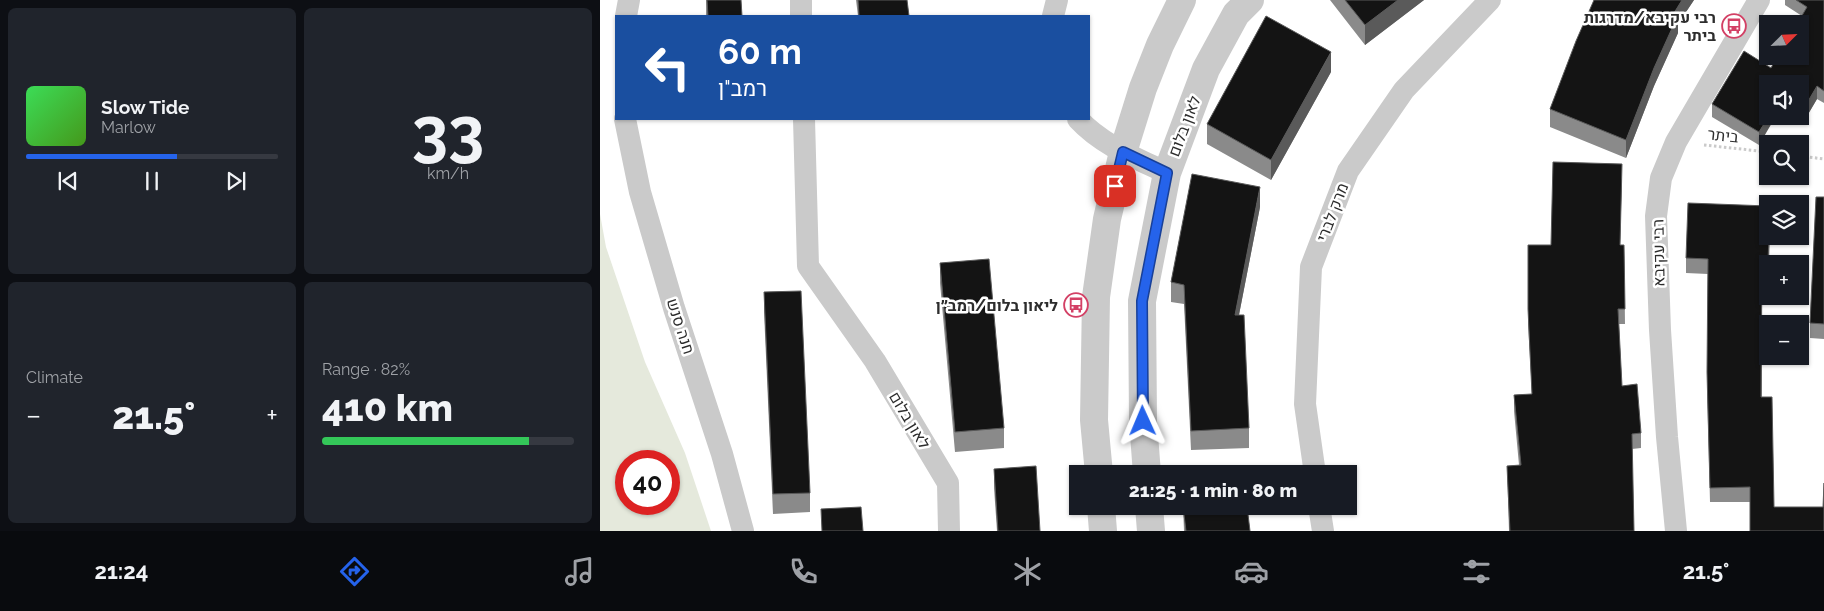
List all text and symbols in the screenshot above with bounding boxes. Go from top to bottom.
place label: רבי עקיבא/מדרגות ביתר [1584,8,1716,45]
bus stop icon: רבי עקיבא/מדרגות ביתר [1721,13,1747,39]
north arrow [1759,15,1809,65]
map controls [1759,15,1809,365]
text: 60 m [718,31,802,72]
icon: left [635,35,700,100]
text: רמב"ן [718,75,767,101]
button: sound [1759,75,1809,125]
text: 33 [412,93,484,169]
street label: לאון בלום [1164,93,1205,159]
text: Slow Tide [101,96,190,118]
text: Marlow [101,118,156,137]
street label: ביתר [1706,124,1740,147]
button: search [1759,135,1809,185]
text: km/h [427,164,469,183]
pin [1094,165,1136,207]
icon: previous [54,167,82,195]
icon: pause [138,167,166,195]
icon: next [222,167,250,195]
icon: arrive [1101,172,1129,200]
street label: מרק לברי [1313,180,1352,244]
button: layers [1759,195,1809,245]
street label: רבי עקיבא [1648,219,1669,287]
button: + [1759,255,1809,305]
bus stop icon: ליאון בלום/רמב״ן [1063,292,1089,318]
street label: חנה סנש [663,296,698,357]
place label: ליאון בלום/רמב״ן [936,296,1058,315]
button: − [1759,315,1809,365]
text: Range · 82% [322,360,410,379]
text: Climate [26,368,83,387]
text: 410 km [322,385,453,430]
street label: לאון בלום [885,388,934,452]
text: 21.5° [112,393,195,438]
position arrow [1116,394,1168,446]
text: − [26,399,41,432]
text: + [266,399,278,432]
speed limit sign: 40 [615,450,680,515]
text: 21:25 · 1 min · 80 m [1129,479,1297,501]
icon: directions [337,554,372,589]
icon: music [562,554,597,589]
icon: phone [786,554,821,589]
icon: climate [1010,554,1045,589]
icon: car [1234,554,1269,589]
icon: filters [1459,554,1494,589]
text: 21:24 [95,558,148,584]
text: 21.5° [1683,558,1729,584]

